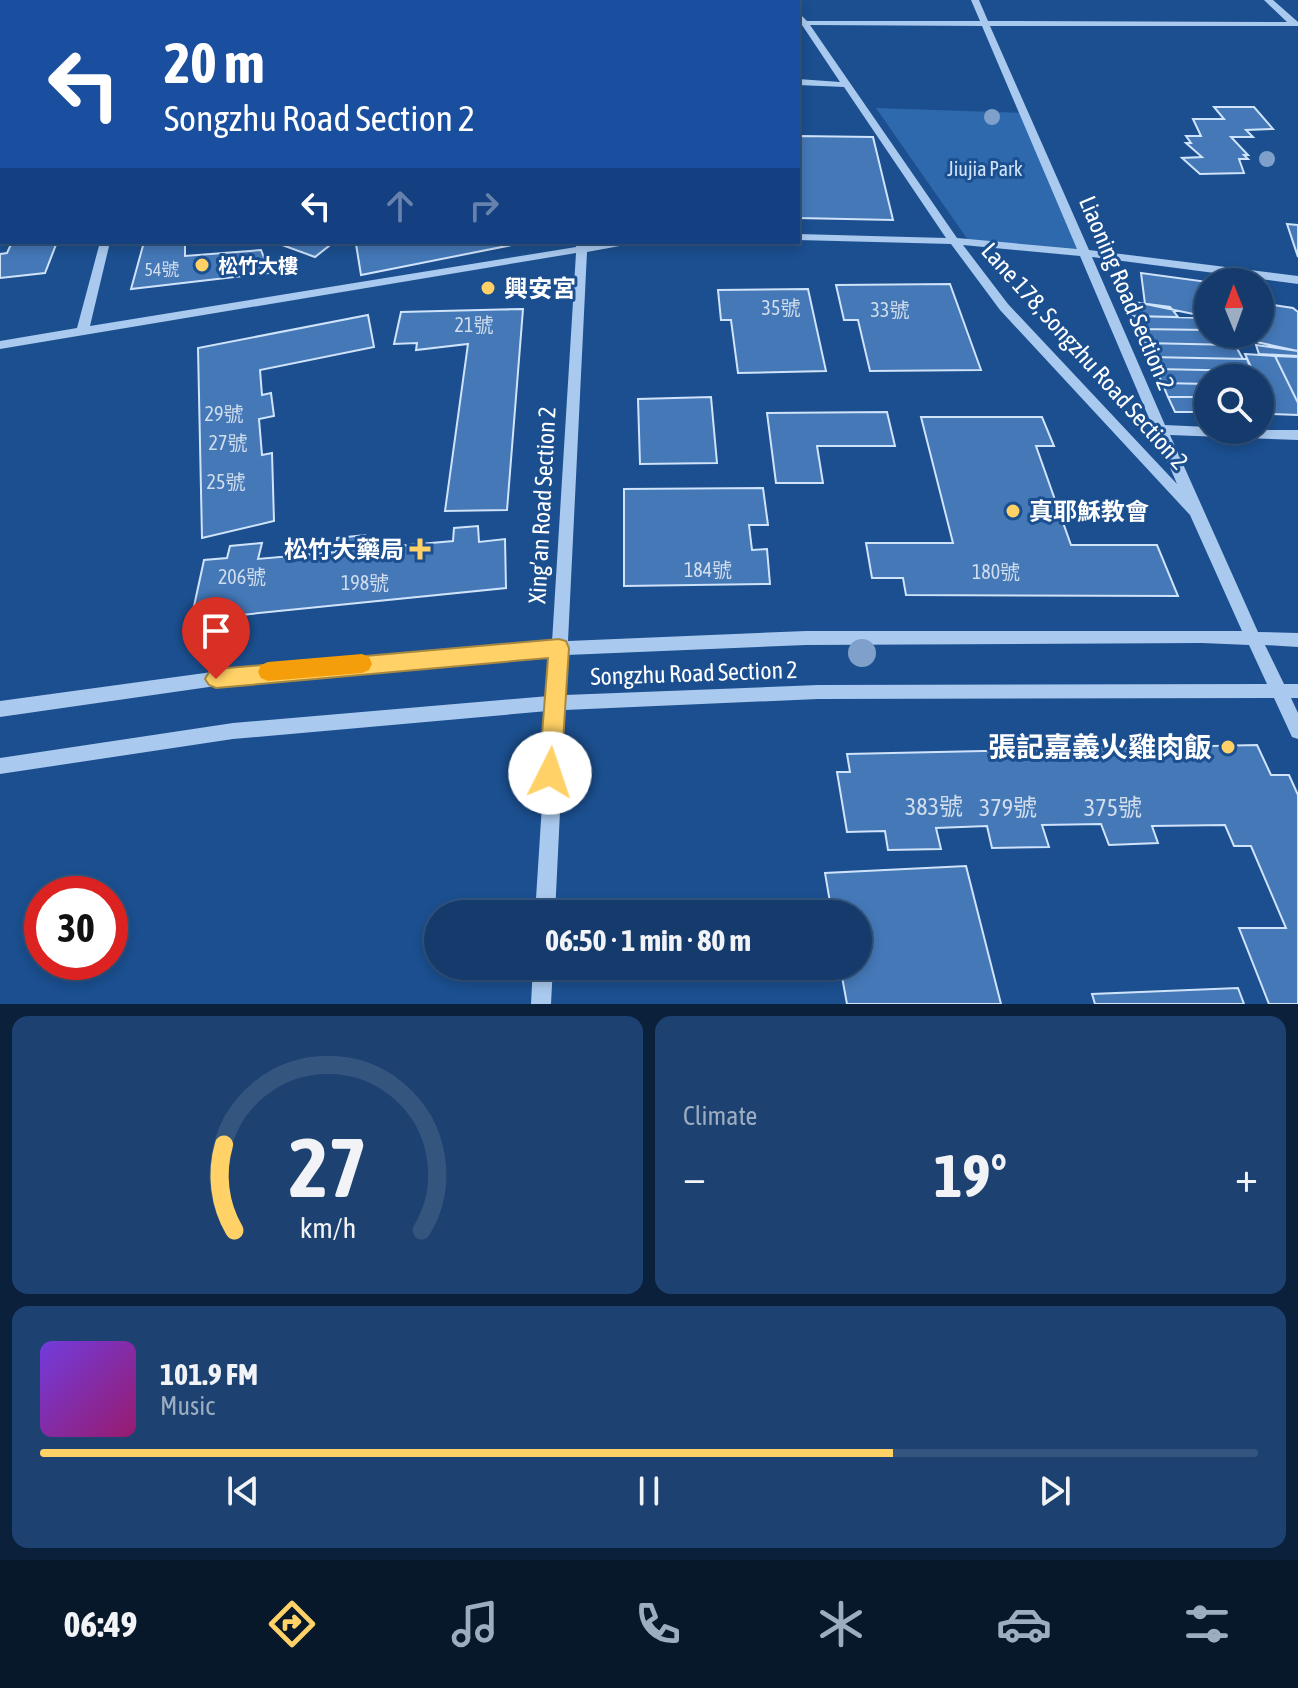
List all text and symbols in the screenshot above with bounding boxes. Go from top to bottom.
text: 20 m [164,31,265,95]
icon: left [32,32,136,136]
text: Songzhu Road Section 2 [164,97,475,139]
park label: Jiujia Park [947,157,1023,180]
icon: left [294,184,338,228]
icon: ahead [378,184,422,228]
icon: right [462,184,506,228]
street label: Liaoning Road Section 2 [1074,192,1180,394]
street label: Lane 178, Songzhu Road Section 2 [976,237,1194,475]
place label: 松竹大樓 [218,254,298,277]
marker: 松竹大樓 [193,256,211,274]
house number: 54號 [145,259,179,280]
north arrow [1194,268,1274,348]
map controls [1194,268,1274,444]
place label: 興安宮 [504,275,576,302]
marker: 興安宮 [479,279,497,297]
house number: 35號 [762,296,800,319]
house number: 33號 [871,298,909,321]
house number: 21號 [455,313,493,336]
button: search [1194,364,1274,444]
house number: 29號 [205,402,243,425]
street label: Xing’an Road Section 2 [523,406,561,604]
house number: 27號 [209,431,247,454]
house number: 25號 [207,470,245,493]
place label: 真耶穌教會 [1029,498,1149,525]
marker: 真耶穌教會 [1004,502,1022,520]
place label: 松竹大藥局 [284,536,404,563]
marker: 松竹大藥局 [411,540,429,558]
house number: 184號 [684,558,732,581]
house number: 180號 [972,560,1020,583]
house number: 206號 [218,565,266,588]
house number: 198號 [341,571,389,594]
pin [182,597,250,679]
icon: arrive [194,609,238,653]
street label: Songzhu Road Section 2 [590,656,798,690]
position arrow [508,731,592,815]
place label: 張記嘉義火雞肉飯 [988,731,1212,763]
marker: 張記嘉義火雞肉飯 [1219,738,1237,756]
house number: 383號 [905,793,963,820]
house number: 379號 [979,794,1037,821]
house number: 375號 [1084,794,1142,821]
speed limit sign: 30 [24,876,128,980]
text: 06:50 · 1 min · 80 m [545,923,751,957]
text: Climate [683,1101,757,1131]
text: 27 [288,1119,367,1215]
text: 19° [934,1141,1007,1210]
text: − [683,1151,706,1201]
text: + [1235,1151,1258,1201]
text: km/h [299,1211,356,1244]
text: 101.9 FM [160,1357,258,1391]
text: Music [160,1391,215,1421]
icon: previous [221,1469,265,1513]
icon: pause [627,1469,671,1513]
icon: next [1033,1469,1077,1513]
icon: directions [264,1596,320,1652]
icon: music [447,1596,503,1652]
icon: phone [630,1596,686,1652]
icon: climate [813,1596,869,1652]
icon: car [996,1596,1052,1652]
icon: filters [1179,1596,1235,1652]
text: 06:49 [63,1603,138,1645]

